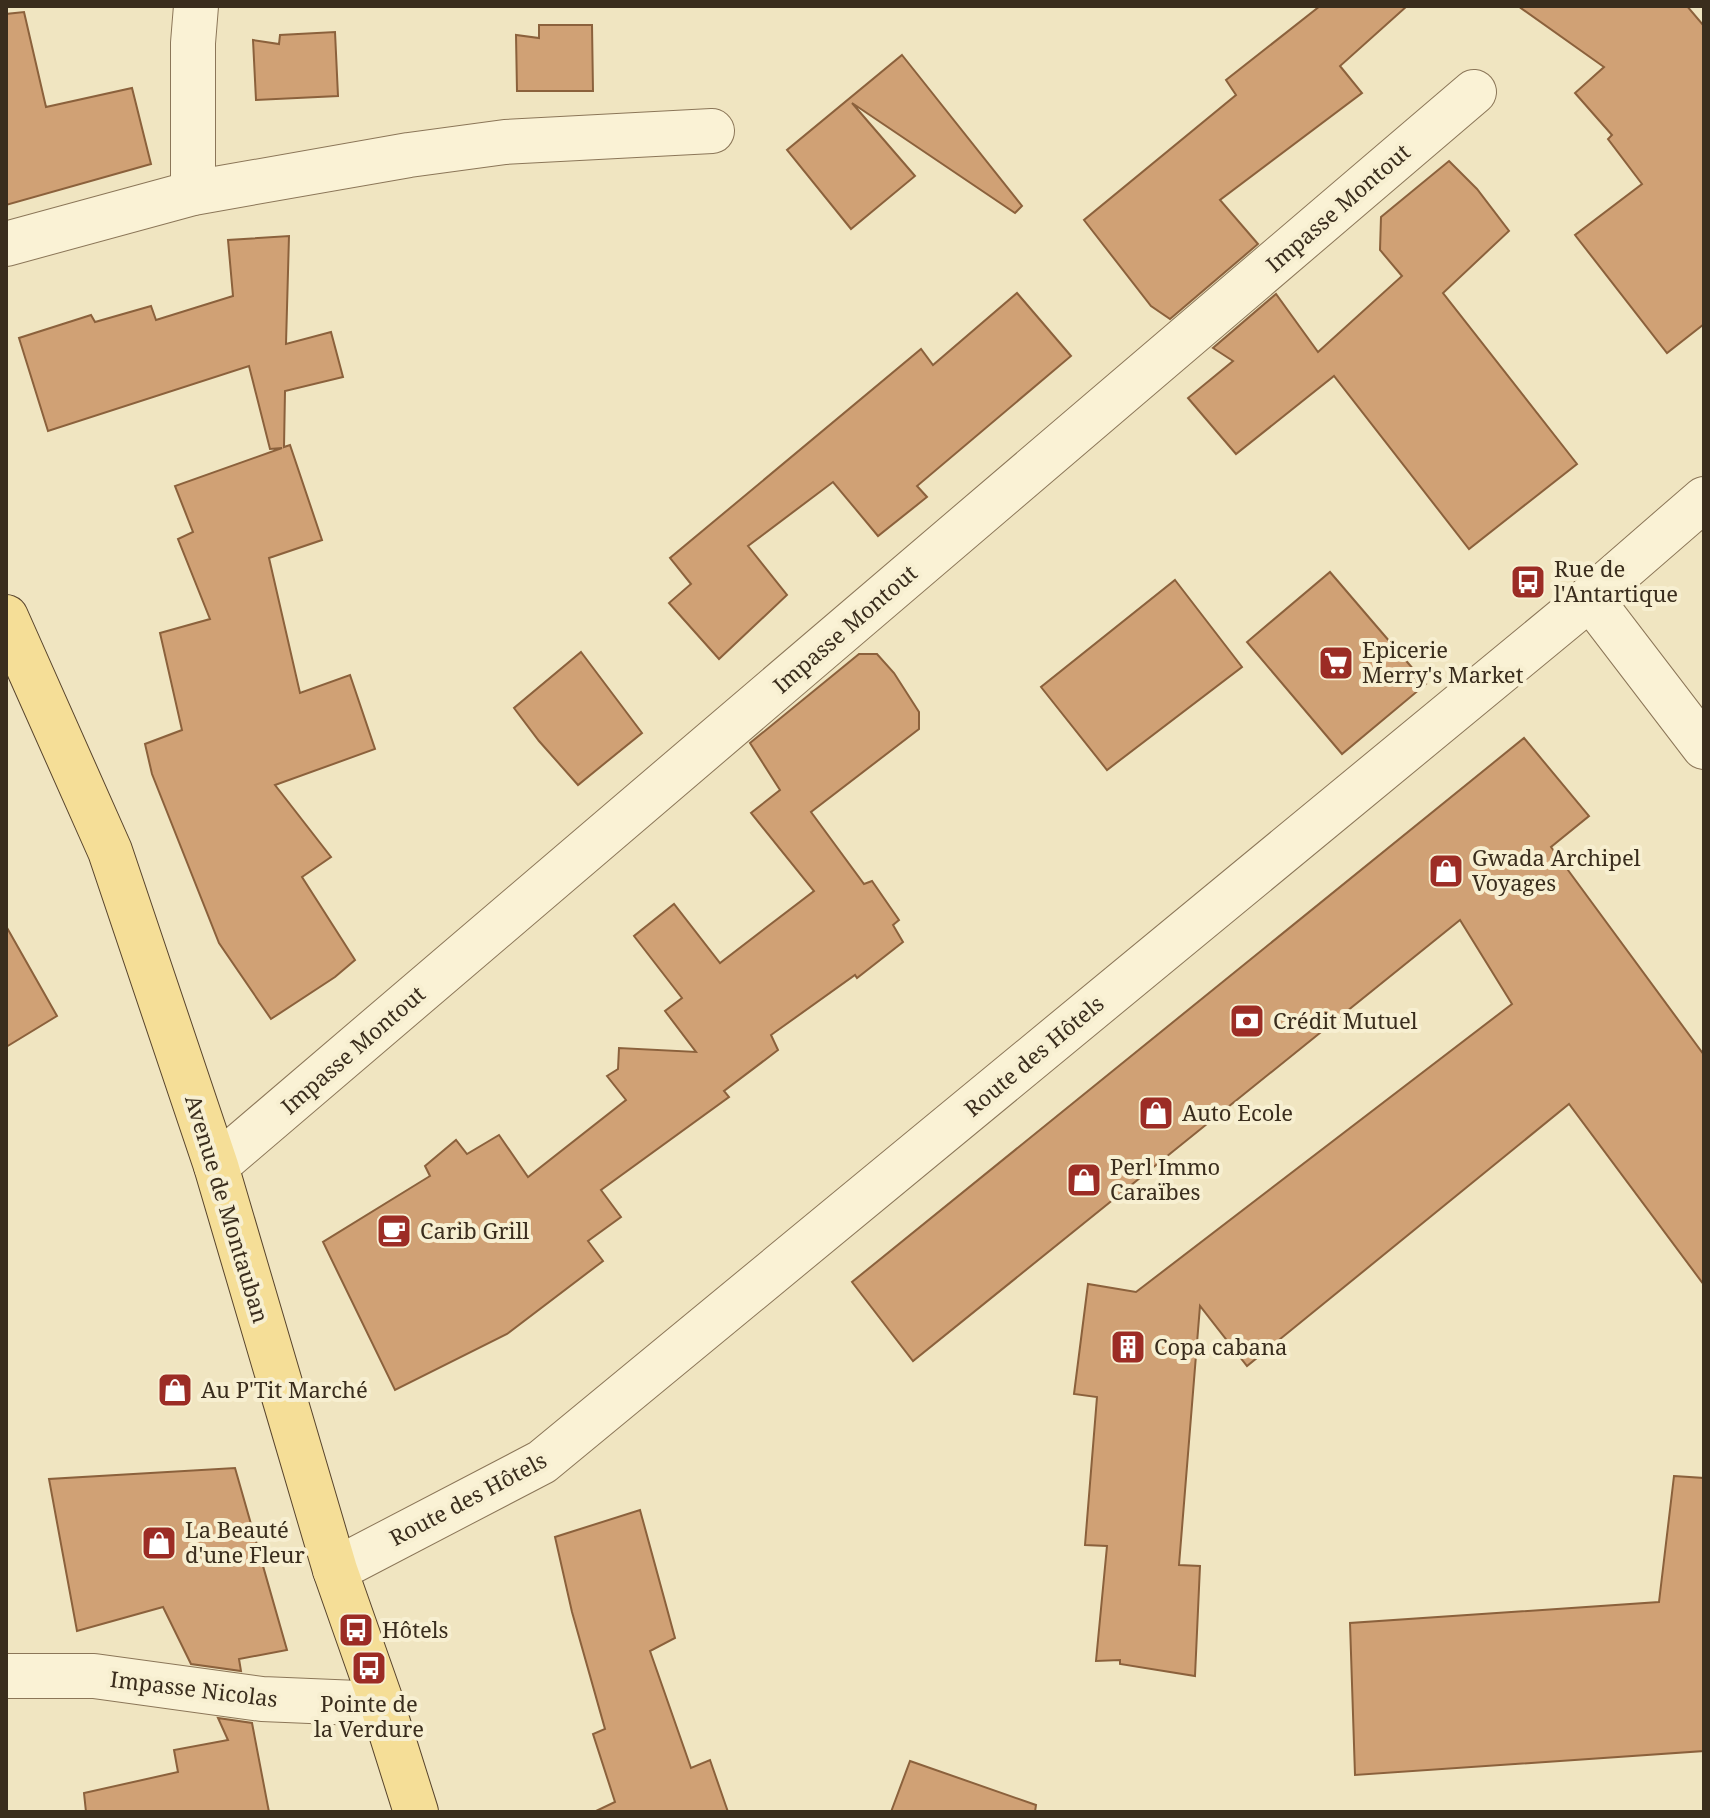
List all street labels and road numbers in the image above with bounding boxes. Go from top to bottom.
street label: Impasse Montout [1259,136,1416,278]
street label: Impasse Montout [766,557,923,699]
street label: Impasse Montout [274,978,431,1120]
street label: Route des Hôtels [957,988,1110,1123]
street label: Avenue de Montauban [179,1091,277,1326]
street label: Route des Hôtels [384,1444,551,1552]
street label: Impasse Nicolas [109,1663,280,1713]

